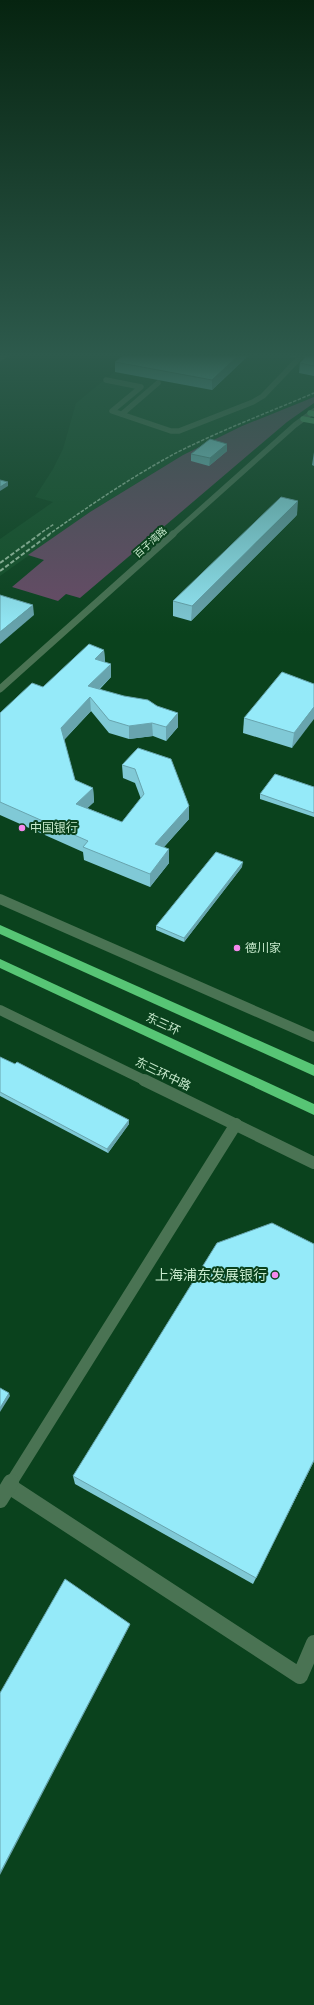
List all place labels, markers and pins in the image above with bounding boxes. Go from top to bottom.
place label: 中国银行 [30,821,78,834]
marker: 中国银行 [17,823,27,833]
place label: 德川家 [245,941,281,954]
marker: 德川家 [232,943,242,953]
place label: 上海浦东发展银行 [155,1267,267,1283]
marker: 上海浦东发展银行 [270,1270,280,1280]

